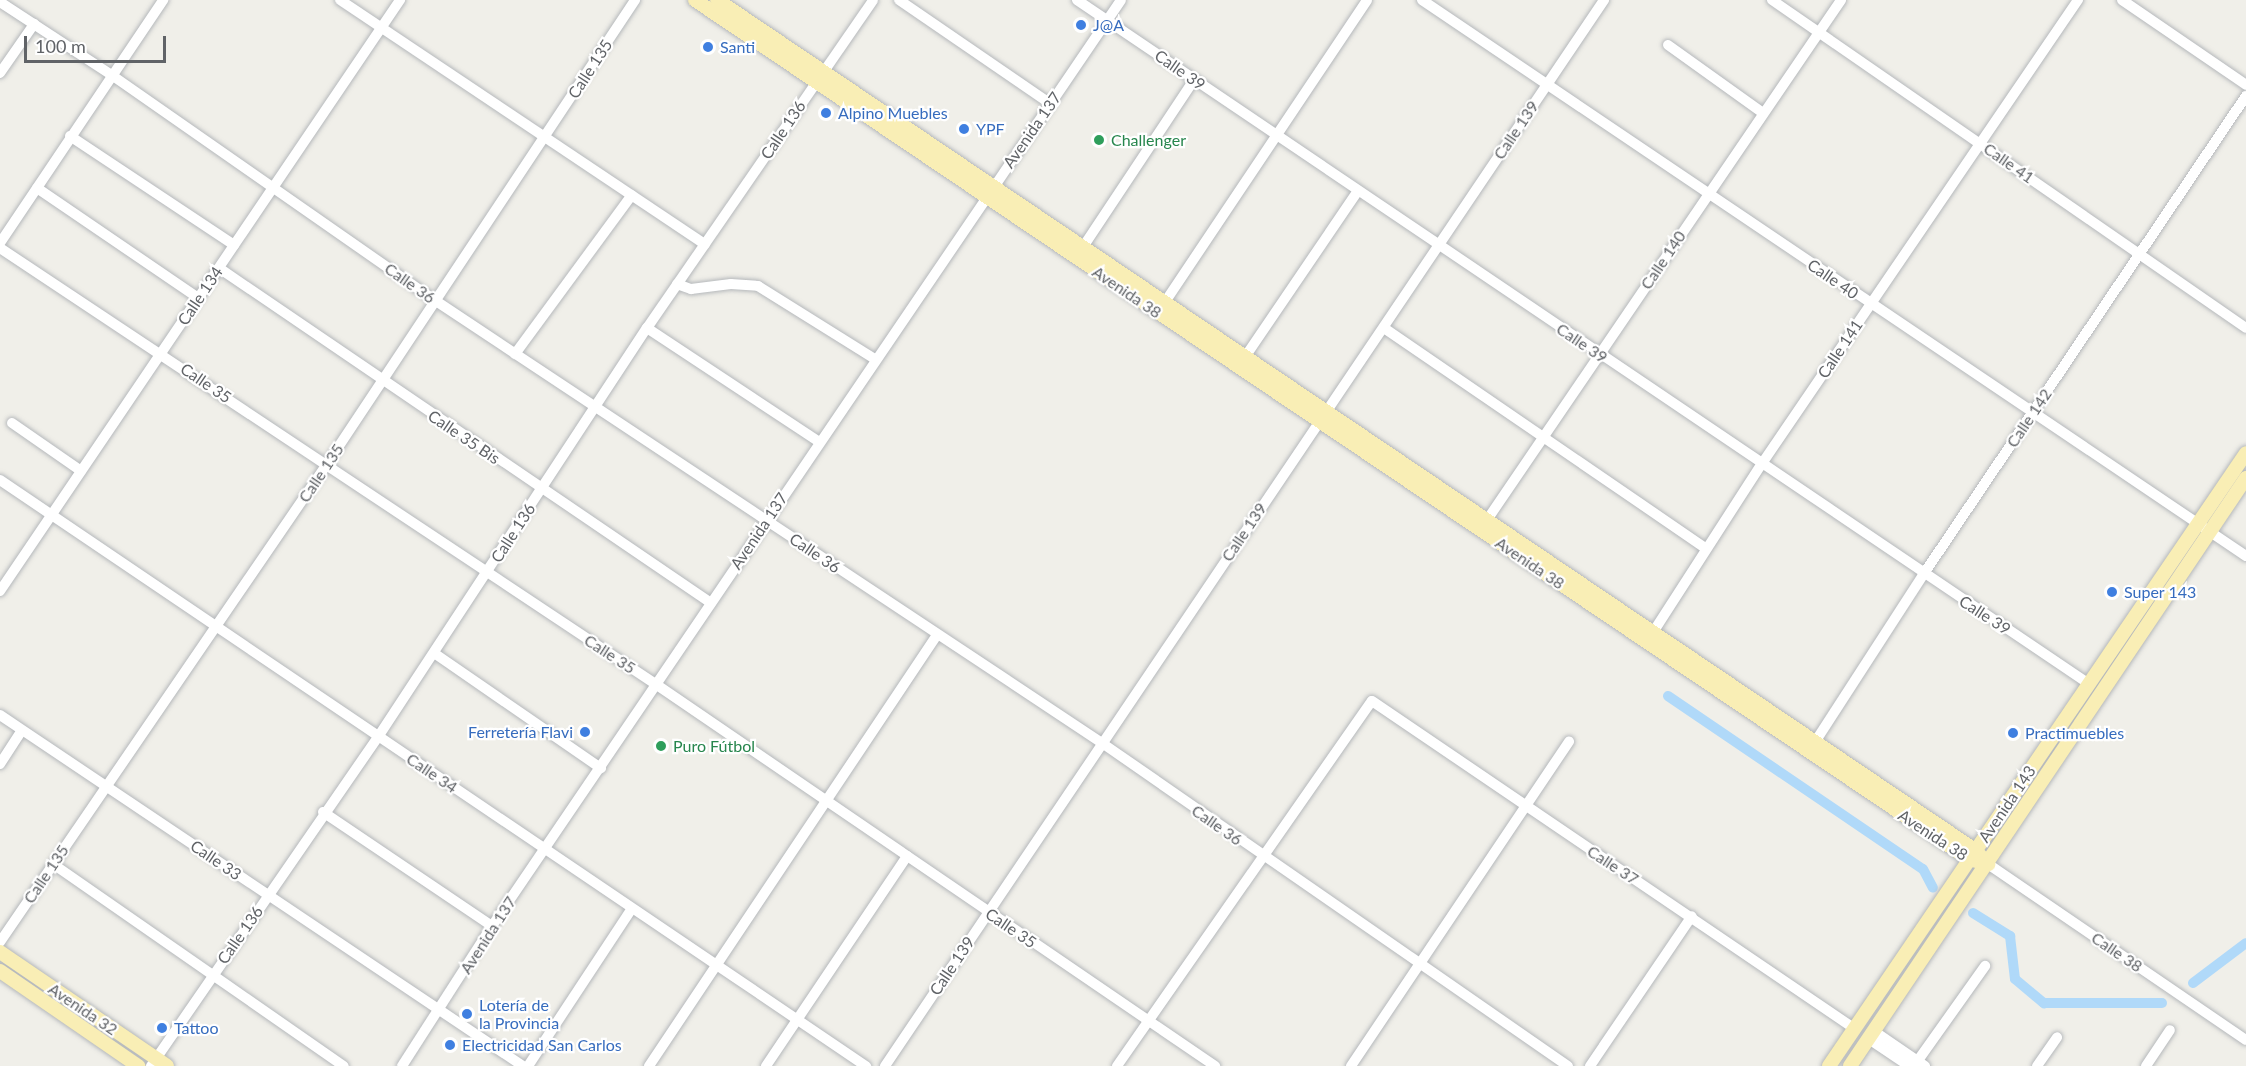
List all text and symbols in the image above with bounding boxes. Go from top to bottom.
place label: J@A [1093,15,1124,35]
marker: J@A [1074,18,1088,32]
scale bar [27,24,170,62]
text: 100 m [35,35,86,57]
street label: Calle 135 [564,36,616,102]
place label: Santi [720,37,755,57]
marker: Santi [701,40,715,54]
street label: Calle 39 [1151,46,1209,94]
street label: Avenida 137 [999,88,1065,172]
street label: Calle 136 [756,97,810,163]
street label: Calle 139 [1489,97,1543,163]
place label: Alpino Muebles [838,103,948,123]
marker: Alpino Muebles [819,106,833,120]
place label: YPF [976,119,1005,139]
marker: YPF [957,122,971,136]
place label: Challenger [1111,130,1186,150]
marker: Challenger [1092,133,1106,147]
street label: Calle 41 [1980,139,2038,187]
street label: Calle 140 [1636,227,1690,293]
street label: Calle 40 [1804,255,1862,303]
street label: Calle 36 [381,259,439,307]
street label: Avenida 38 [1089,262,1165,322]
street label: Calle 134 [173,263,227,329]
street label: Calle 141 [1813,316,1867,382]
street label: Calle 39 [1553,319,1611,367]
street label: Calle 35 [177,359,235,407]
street label: Calle 142 [2002,385,2056,451]
street label: Calle 35 Bis [425,406,503,468]
street label: Calle 135 [294,440,348,506]
street label: Avenida 137 [726,489,792,573]
street label: Calle 139 [1217,499,1271,565]
street label: Calle 136 [487,500,539,566]
street label: Calle 36 [786,529,844,577]
street label: Avenida 38 [1492,533,1568,593]
place label: Super 143 [2124,582,2197,602]
marker: Super 143 [2105,585,2119,599]
street label: Calle 39 [1956,591,2014,639]
street label: Calle 35 [581,630,639,678]
place label: Ferretería Flavi [468,722,573,742]
place label: Practimuebles [2025,723,2124,743]
marker: Ferretería Flavi [578,725,592,739]
marker: Practimuebles [2006,726,2020,740]
place label: Puro Fútbol [673,736,755,756]
marker: Puro Fútbol [654,739,668,753]
street label: Calle 34 [403,749,461,797]
street label: Avenida 143 [1974,762,2040,846]
street label: Calle 36 [1188,801,1246,849]
street label: Avenida 38 [1895,805,1971,865]
street label: Calle 33 [187,836,245,884]
street label: Calle 135 [19,841,73,907]
street label: Calle 37 [1584,841,1642,889]
street label: Avenida 137 [456,893,520,977]
street label: Calle 136 [213,902,267,968]
street label: Calle 35 [982,904,1040,952]
street label: Calle 38 [2088,928,2146,976]
street label: Calle 139 [925,933,979,999]
street label: Avenida 32 [45,979,121,1039]
place label: Lotería de la Provincia [479,995,559,1033]
marker: Lotería de la Provincia [460,1007,474,1021]
place label: Tattoo [174,1018,219,1038]
marker: Tattoo [155,1021,169,1035]
place label: Electricidad San Carlos [462,1035,622,1055]
marker: Electricidad San Carlos [443,1038,457,1052]

